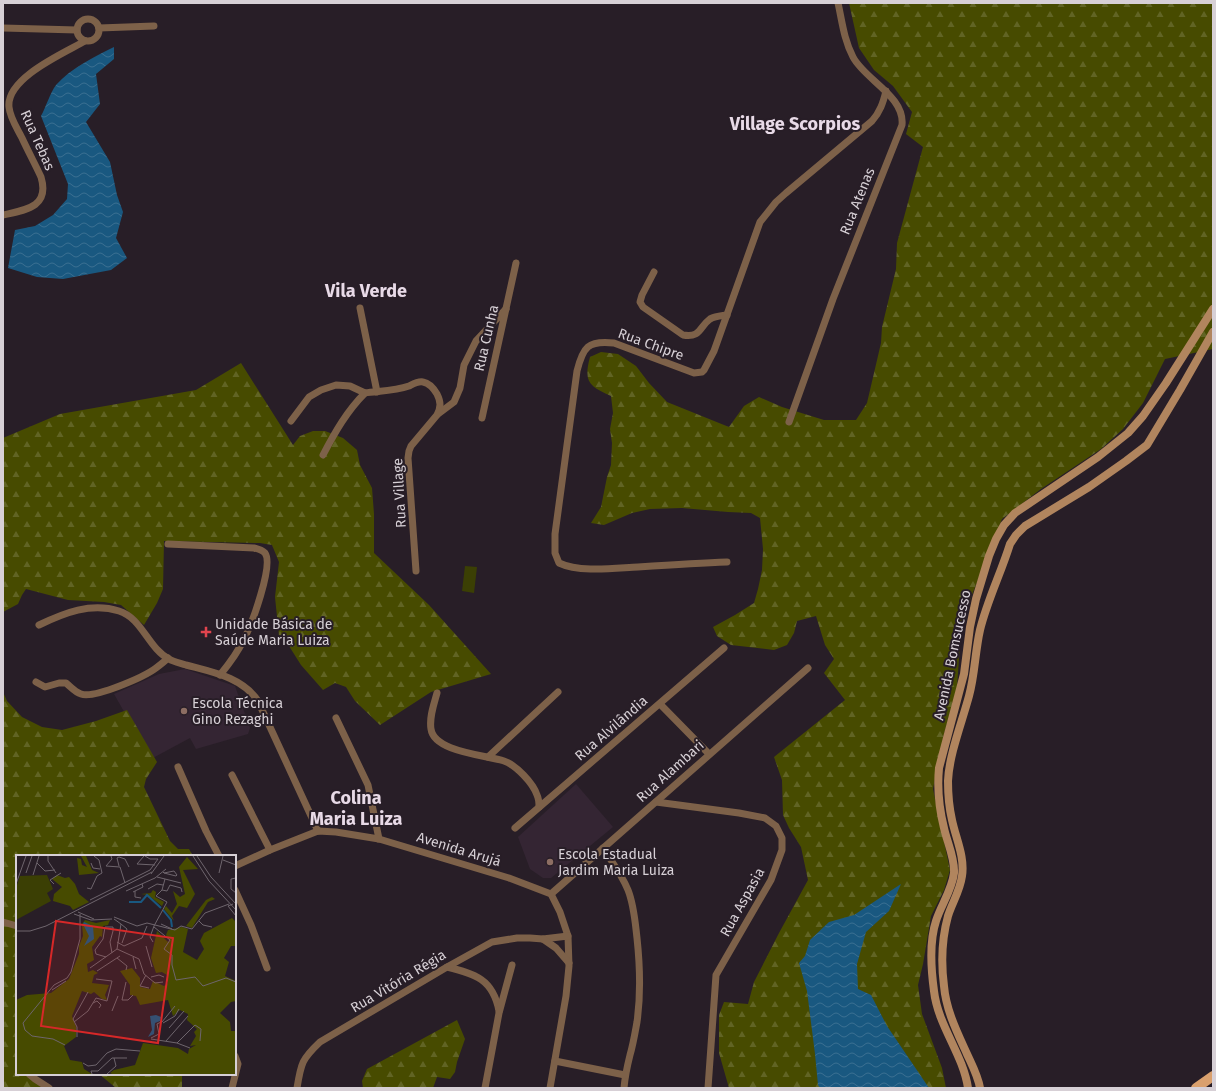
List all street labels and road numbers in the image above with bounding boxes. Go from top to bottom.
street label: Rua Tebas [17,107,59,173]
street label: Rua Atenas [836,165,879,237]
street label: Rua Cunha [471,303,502,373]
street label: Rua Chipre [616,325,686,364]
street label: Rua Village [389,458,410,528]
street label: Avenida Bomsucesso [930,588,975,722]
street label: Rua Alvilândia [572,692,651,764]
street label: Rua Alambari [633,737,708,806]
street label: Avenida Arujá [415,829,503,870]
street label: Rua Aspasia [717,865,768,940]
street label: Rua Vitória Régia [348,946,449,1017]

